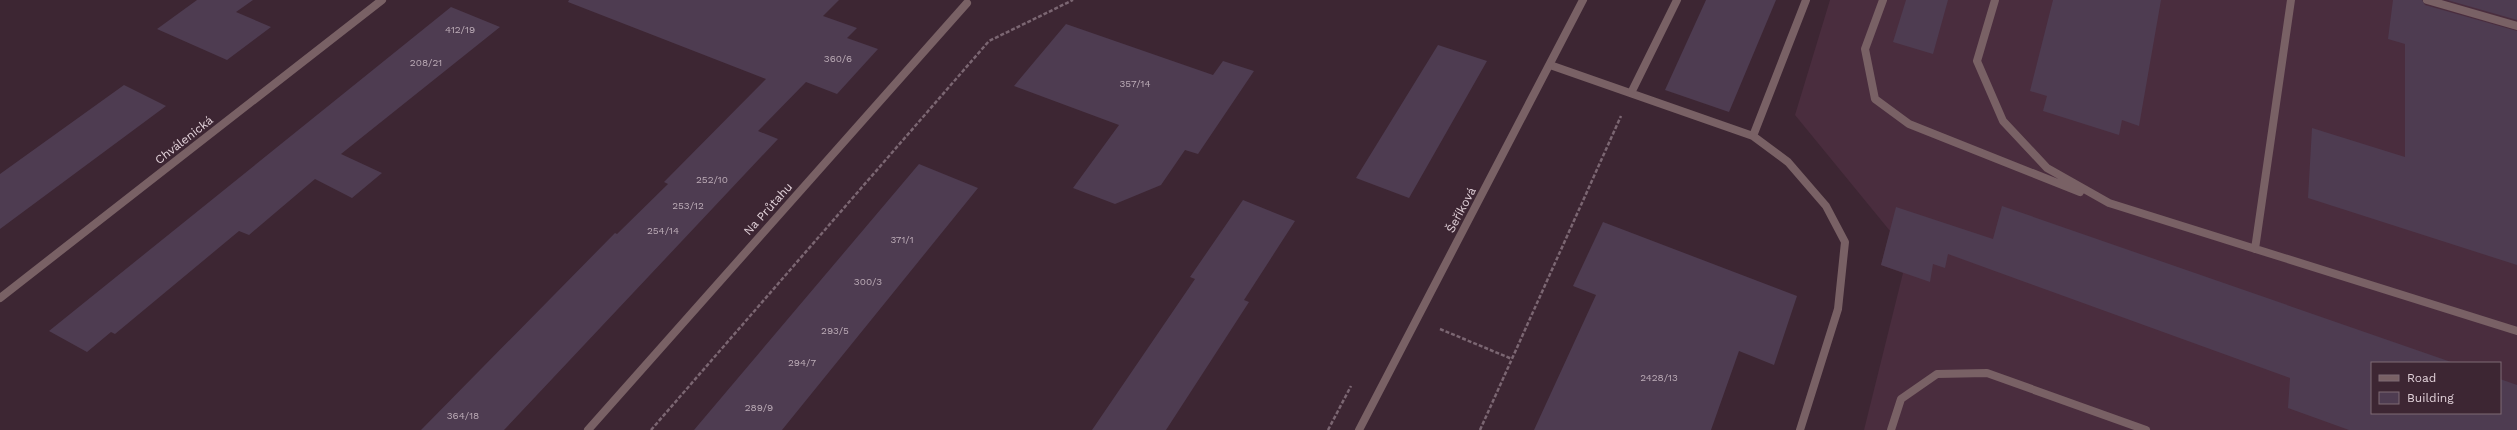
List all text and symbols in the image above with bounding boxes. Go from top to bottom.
house number: 412/19 [445,24,475,35]
house number: 360/6 [824,53,852,64]
house number: 208/21 [410,57,442,68]
house number: 357/14 [1119,78,1151,89]
street label: Chválenická [152,113,216,167]
house number: 252/10 [696,174,728,185]
street label: Na Průtahu [741,180,795,238]
street label: Šeříková [1443,185,1479,235]
house number: 253/12 [672,200,704,211]
house number: 254/14 [647,225,679,236]
house number: 371/1 [890,234,914,245]
house number: 300/3 [854,276,882,287]
house number: 293/5 [821,325,849,336]
house number: 294/7 [788,357,816,368]
legend [2371,362,2501,414]
text: Road [2407,371,2436,385]
house number: 2428/13 [1640,372,1678,383]
text: Building [2407,391,2454,405]
house number: 289/9 [745,402,773,413]
house number: 364/18 [447,410,479,421]

